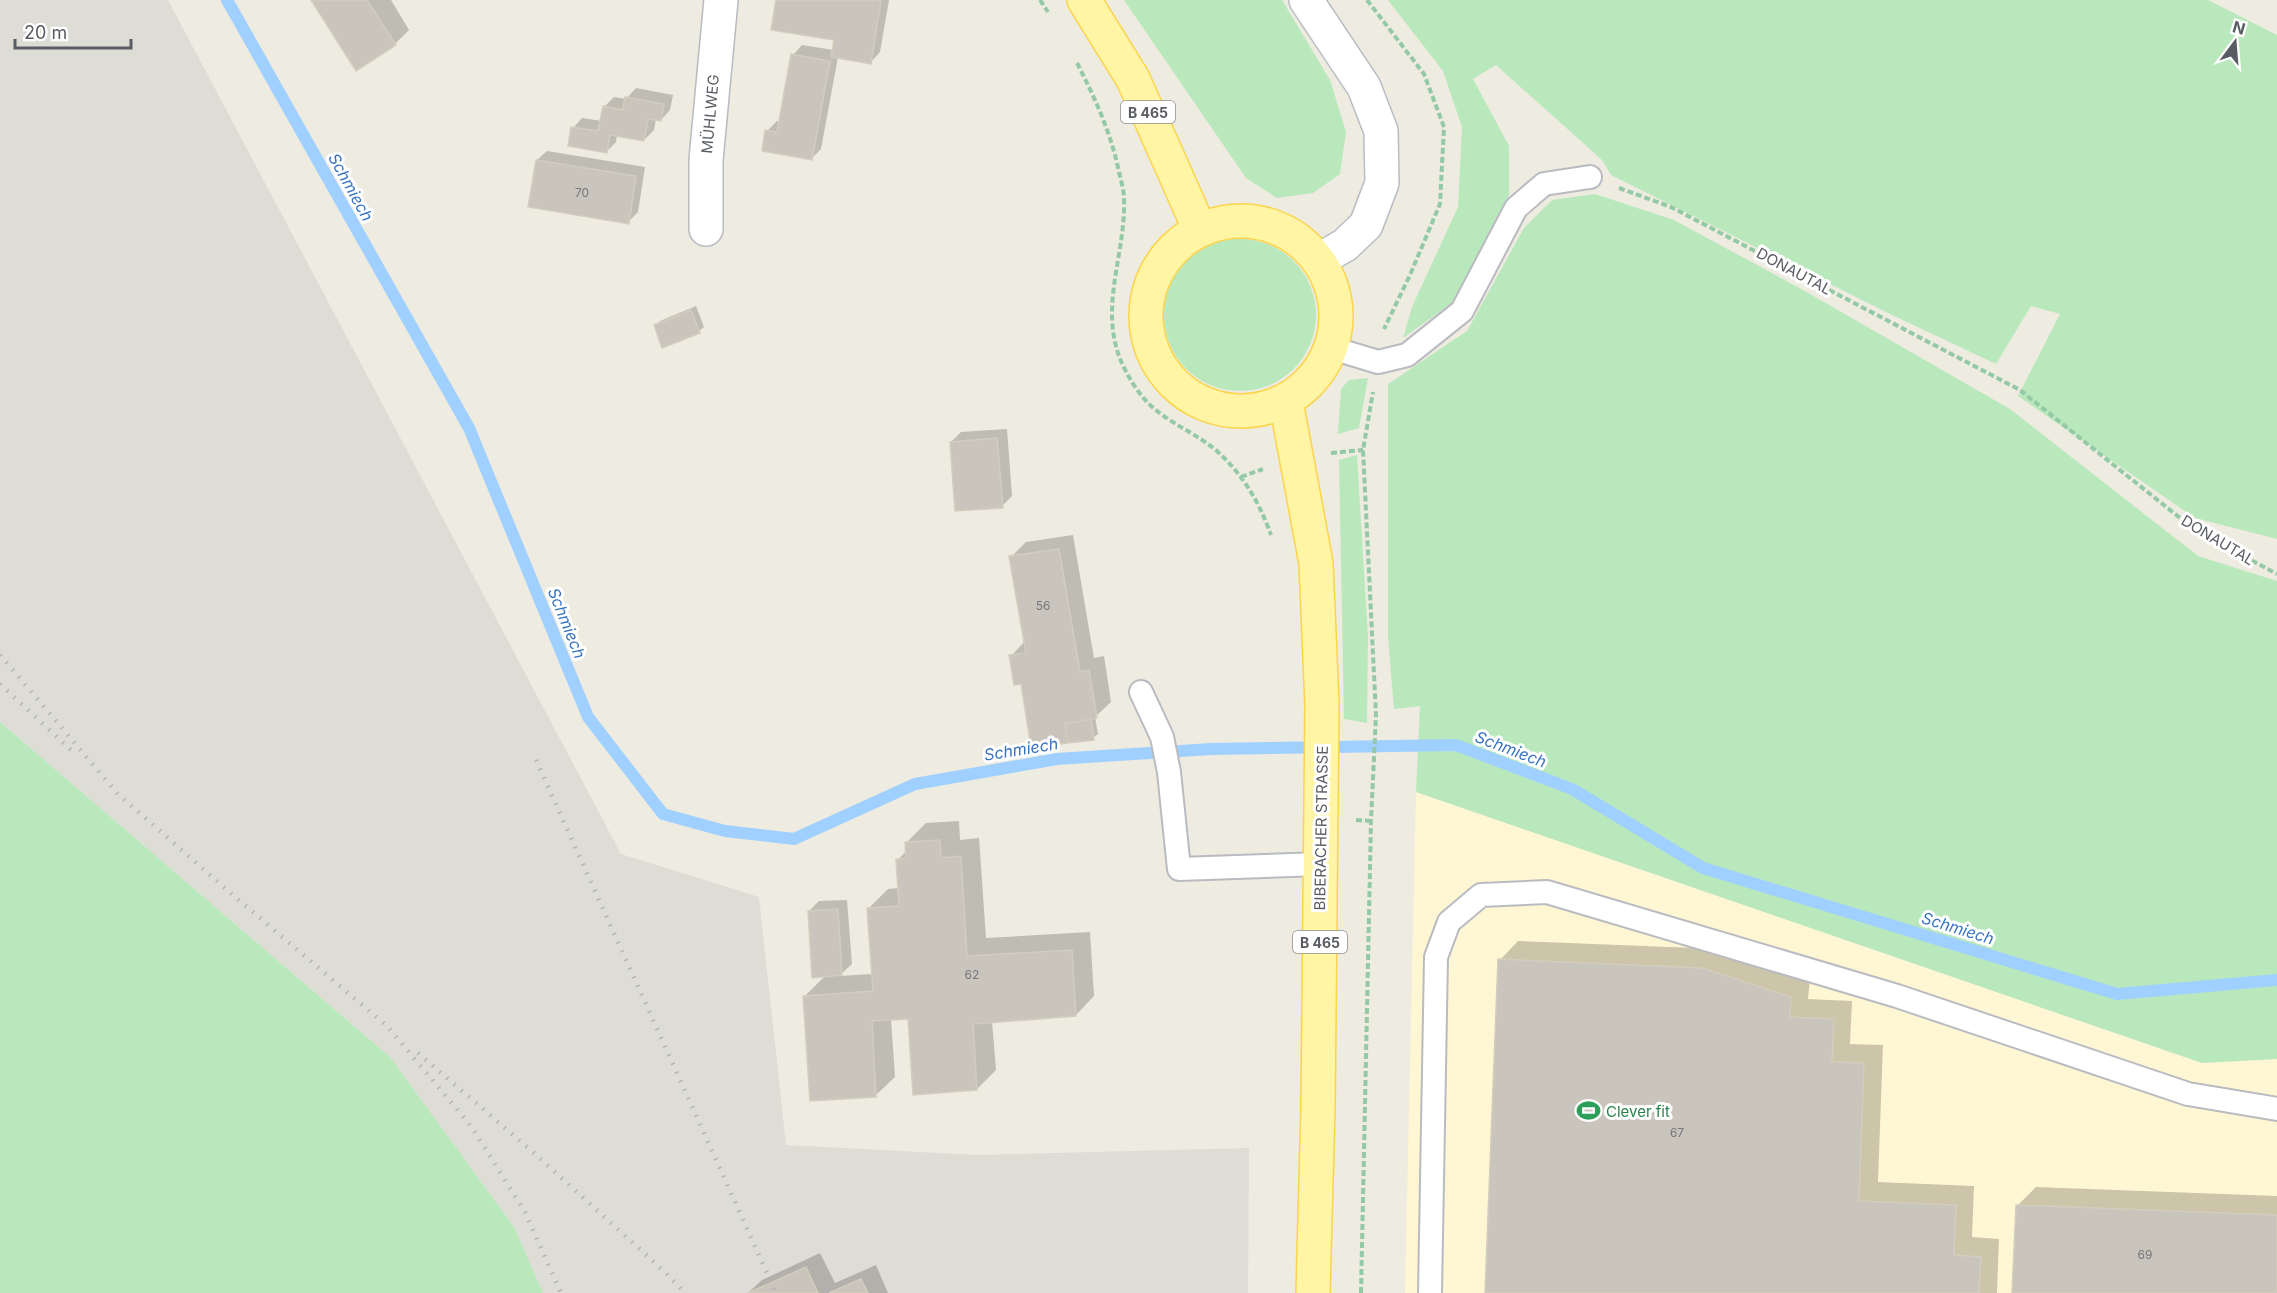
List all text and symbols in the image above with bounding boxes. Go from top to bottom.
scale bar [15,12,130,50]
north arrow [2205,12,2265,72]
text: N [2231,16,2248,39]
text: 20 m [24,22,67,43]
street label: MÜHLWEG [697,74,723,154]
road number: B 465 [1121,101,1175,123]
water label: Schmiech [324,150,378,224]
house number: 70 [575,185,589,200]
street label: DONAUTAL [1753,243,1835,299]
street label: DONAUTAL [2178,511,2258,569]
water label: Schmiech [544,585,590,661]
house number: 56 [1036,598,1050,613]
water label: Schmiech [1473,726,1549,772]
water label: Schmiech [983,733,1059,765]
street label: BIBERACHER STRASSE [1310,745,1332,911]
water label: Schmiech [1919,908,1997,948]
road number: B 465 [1293,931,1347,953]
house number: 62 [965,967,979,982]
sports icon: Clever fit [1575,1098,1601,1124]
place label: Clever fit [1606,1102,1670,1121]
house number: 67 [1670,1125,1684,1140]
house number: 69 [2138,1247,2152,1262]

